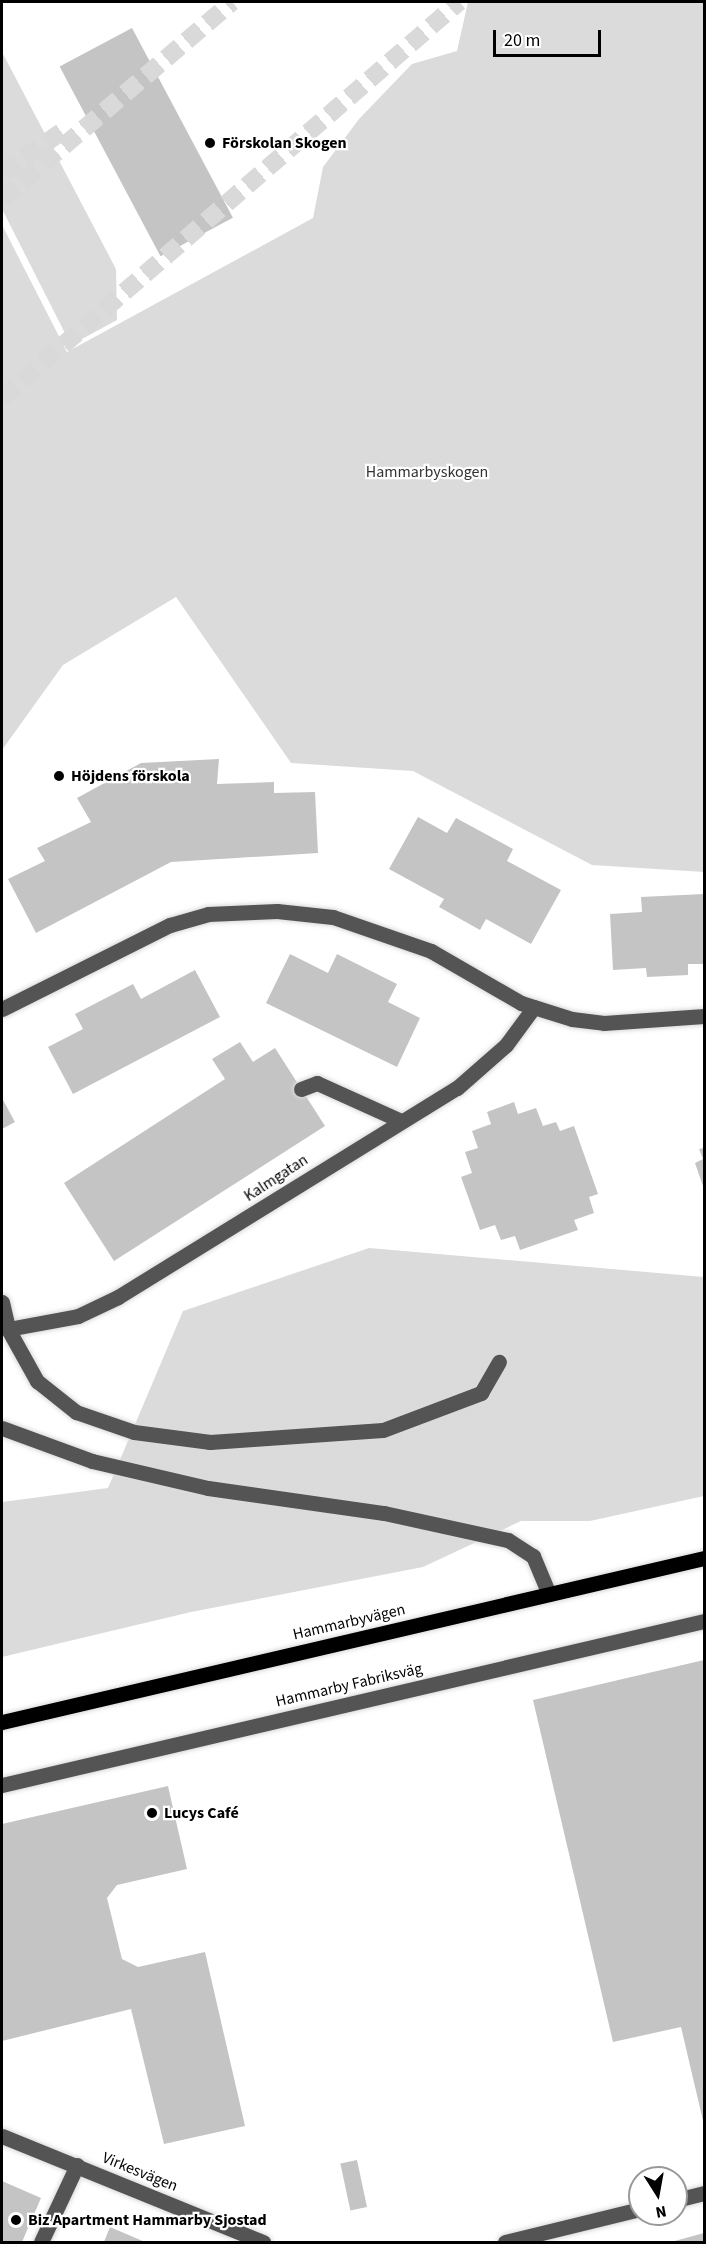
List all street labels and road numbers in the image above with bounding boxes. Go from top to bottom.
street label: Kalmgatan [240,1150,312,1206]
street label: Hammarbyvägen [291,1600,407,1644]
street label: Hammarby Fabriksväg [274,1659,424,1711]
street label: Virkesvägen [99,2148,181,2196]

